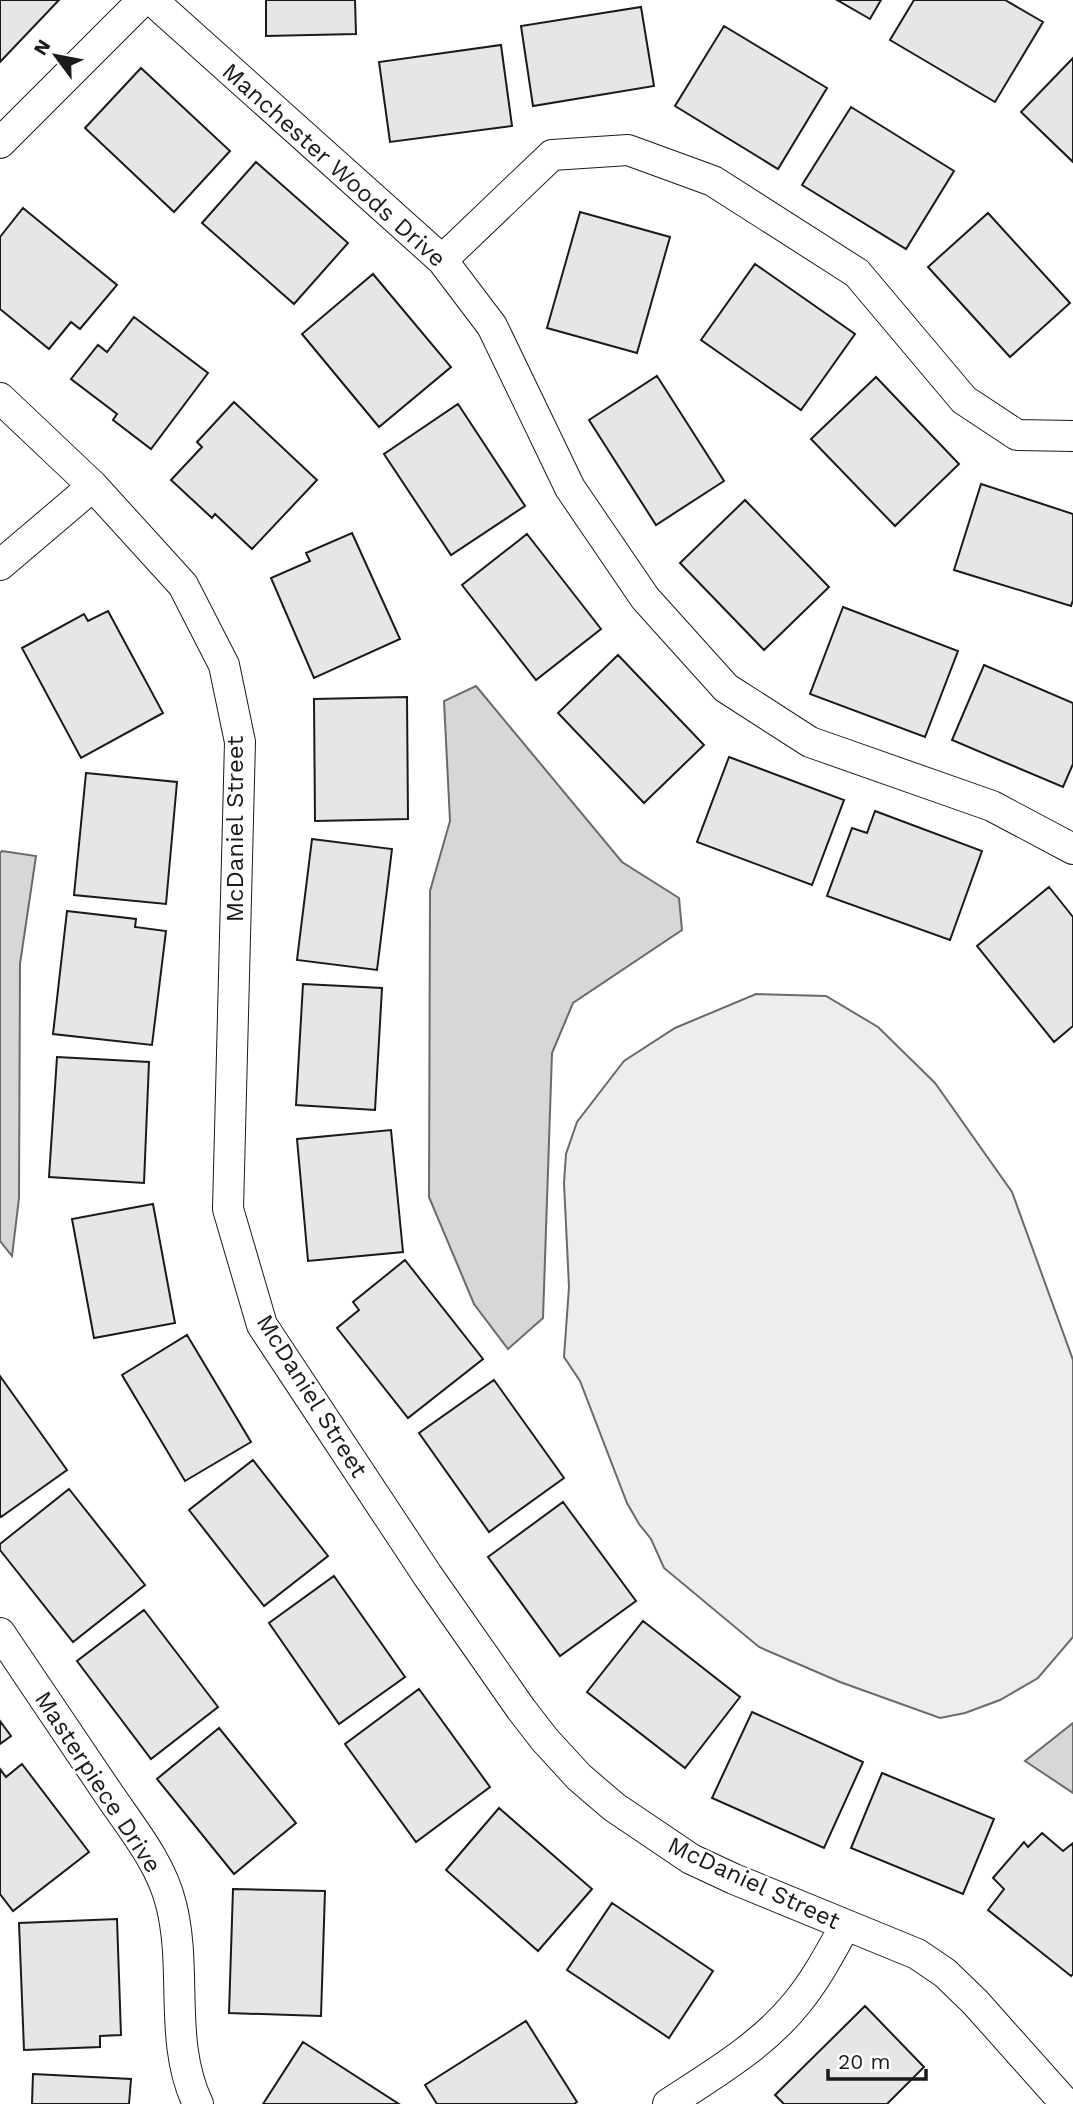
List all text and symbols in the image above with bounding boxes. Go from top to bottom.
north arrow [21,21,91,91]
text: N [29,35,55,59]
street label: Manchester Woods Drive [217,57,451,273]
street label: McDaniel Street [221,736,249,922]
street label: McDaniel Street [251,1309,373,1483]
street label: Masterpiece Drive [29,1686,167,1878]
street label: McDaniel Street [663,1831,845,1935]
scale bar [828,2038,926,2082]
text: 20 m [838,2049,890,2074]

